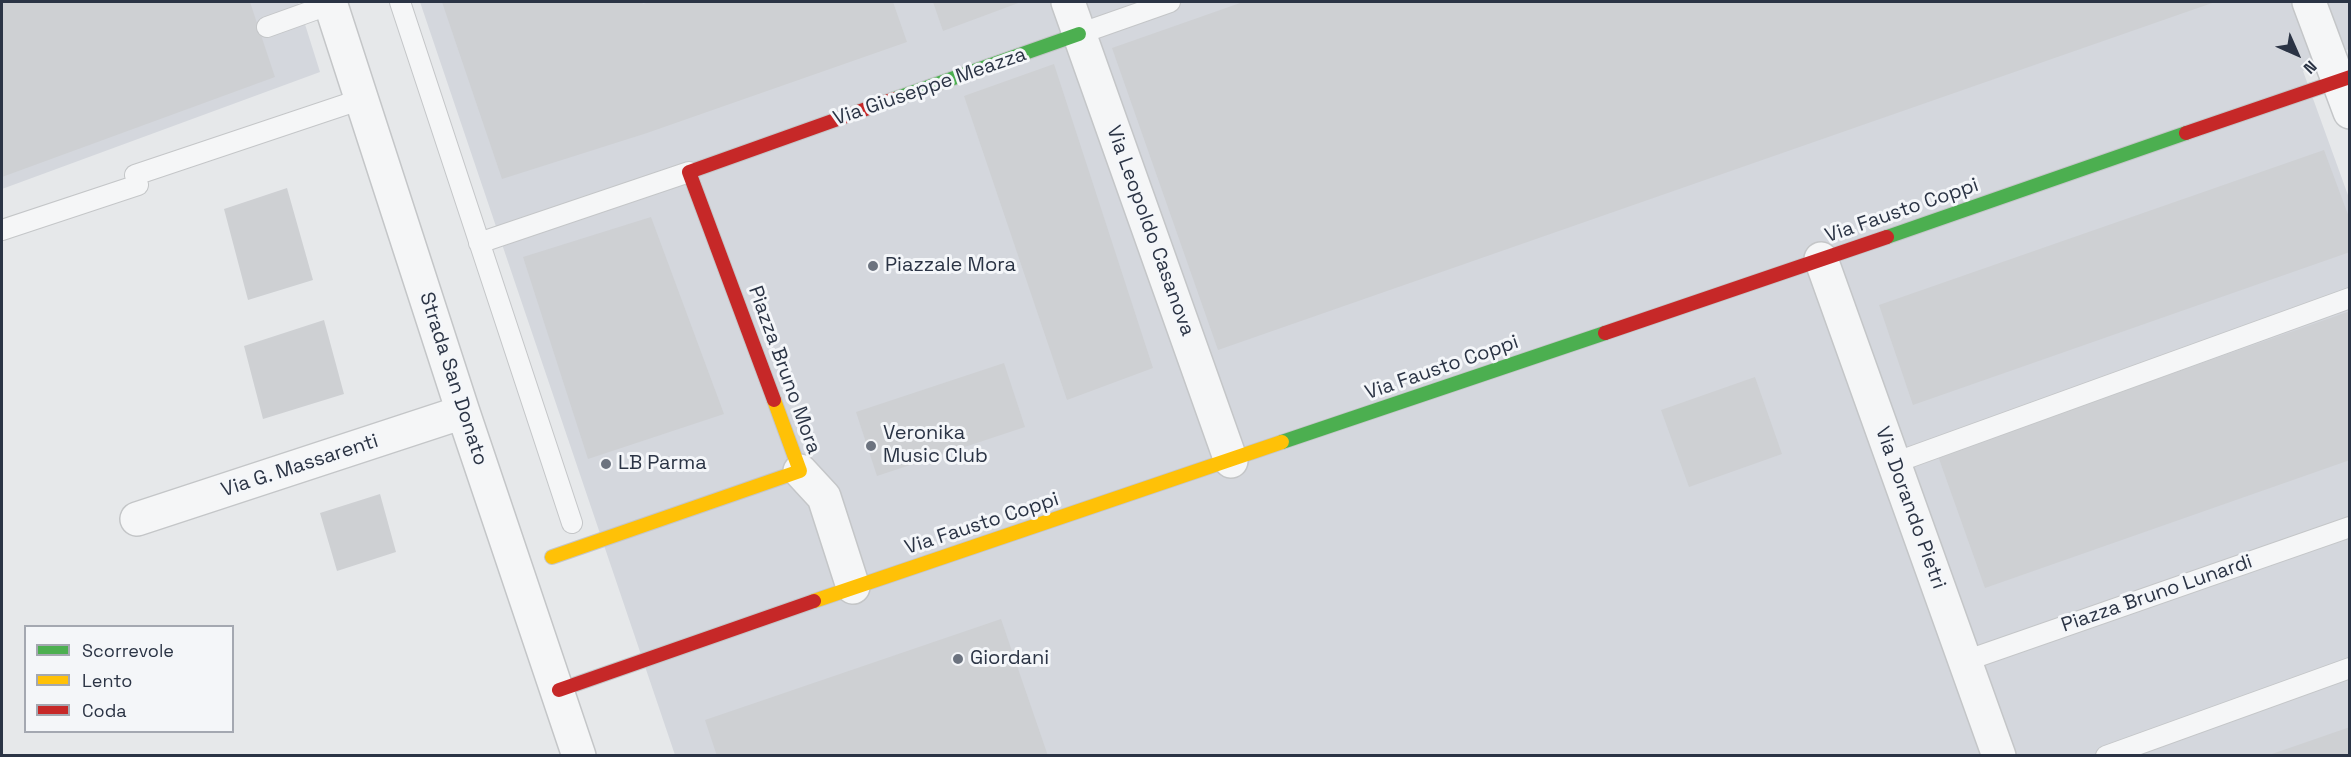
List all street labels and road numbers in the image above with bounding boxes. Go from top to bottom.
street label: Via Giuseppe Meazza [830,43,1030,131]
street label: Via Leopoldo Casanova [1101,123,1199,339]
street label: Via Fausto Coppi [1822,174,1982,248]
street label: Piazza Bruno Mora [742,283,826,457]
street label: Strada San Donato [414,289,492,469]
street label: Via Fausto Coppi [1362,331,1522,405]
street label: Via Dorando Pietri [1869,424,1951,592]
street label: Via G. Massarenti [218,429,382,503]
street label: Via Fausto Coppi [902,488,1062,560]
street label: Piazza Bruno Lunardi [2058,550,2256,638]

